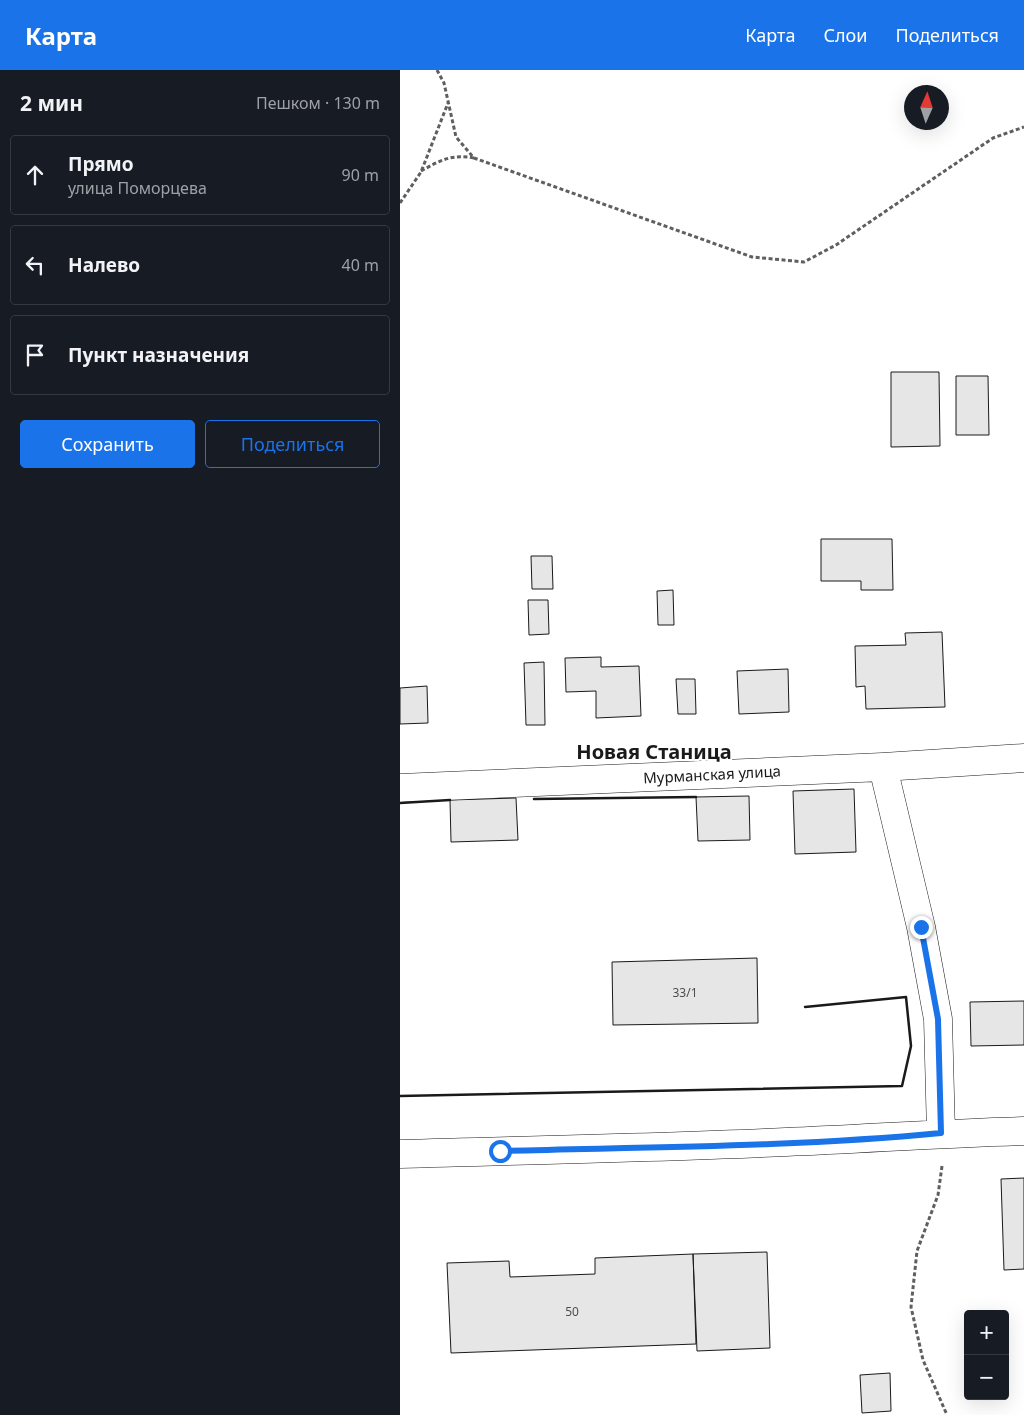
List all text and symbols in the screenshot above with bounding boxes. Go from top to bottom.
text: Карта [25,19,97,52]
text: Карта [745,23,795,47]
text: Слои [823,23,867,47]
text: Поделиться [895,23,999,47]
north arrow [904,85,949,130]
text: 2 мин [20,89,83,117]
text: Пешком · 130 m [256,92,380,114]
text: Прямо [68,151,134,177]
icon: ahead [21,161,49,189]
text: 90 m [342,164,379,186]
text: улица Поморцева [68,177,207,199]
icon: left [21,251,49,279]
text: Налево [68,252,140,278]
text: 40 m [342,254,379,276]
icon: arrive [21,341,49,369]
text: Пункт назначения [68,342,249,368]
button: Сохранить [20,420,195,468]
button: Поделиться [205,420,380,468]
district label: Новая Станица [576,738,732,765]
street label: Мурманская улица [643,760,781,788]
route end [910,916,933,939]
house number: 33/1 [672,984,698,1001]
route start [489,1140,512,1163]
house number: 50 [565,1303,579,1320]
map controls [964,1310,1009,1400]
button: + [964,1310,1009,1355]
button: − [964,1355,1009,1400]

